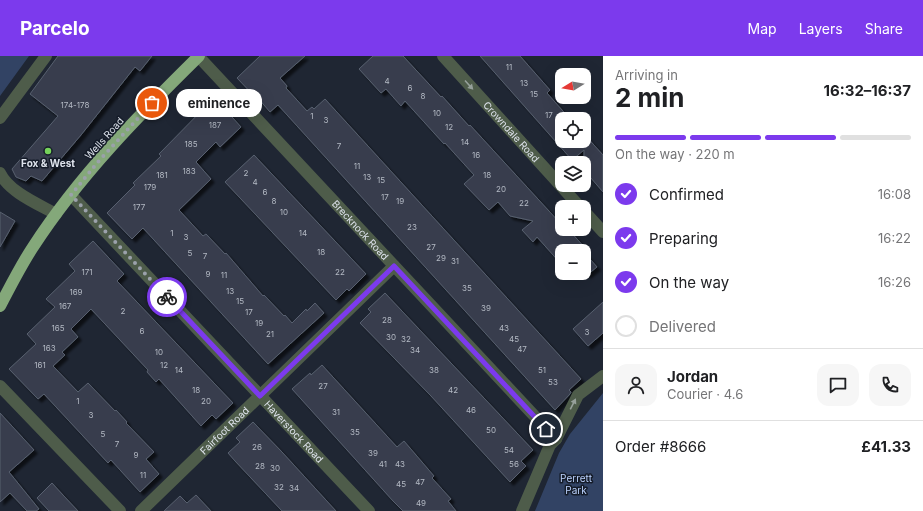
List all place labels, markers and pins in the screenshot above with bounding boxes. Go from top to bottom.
pin [135,86,169,120]
callout: eminence [176,89,262,117]
marker: Fox & West [43,146,53,156]
place label: Fox & West [21,157,75,169]
pin [529,412,563,446]

